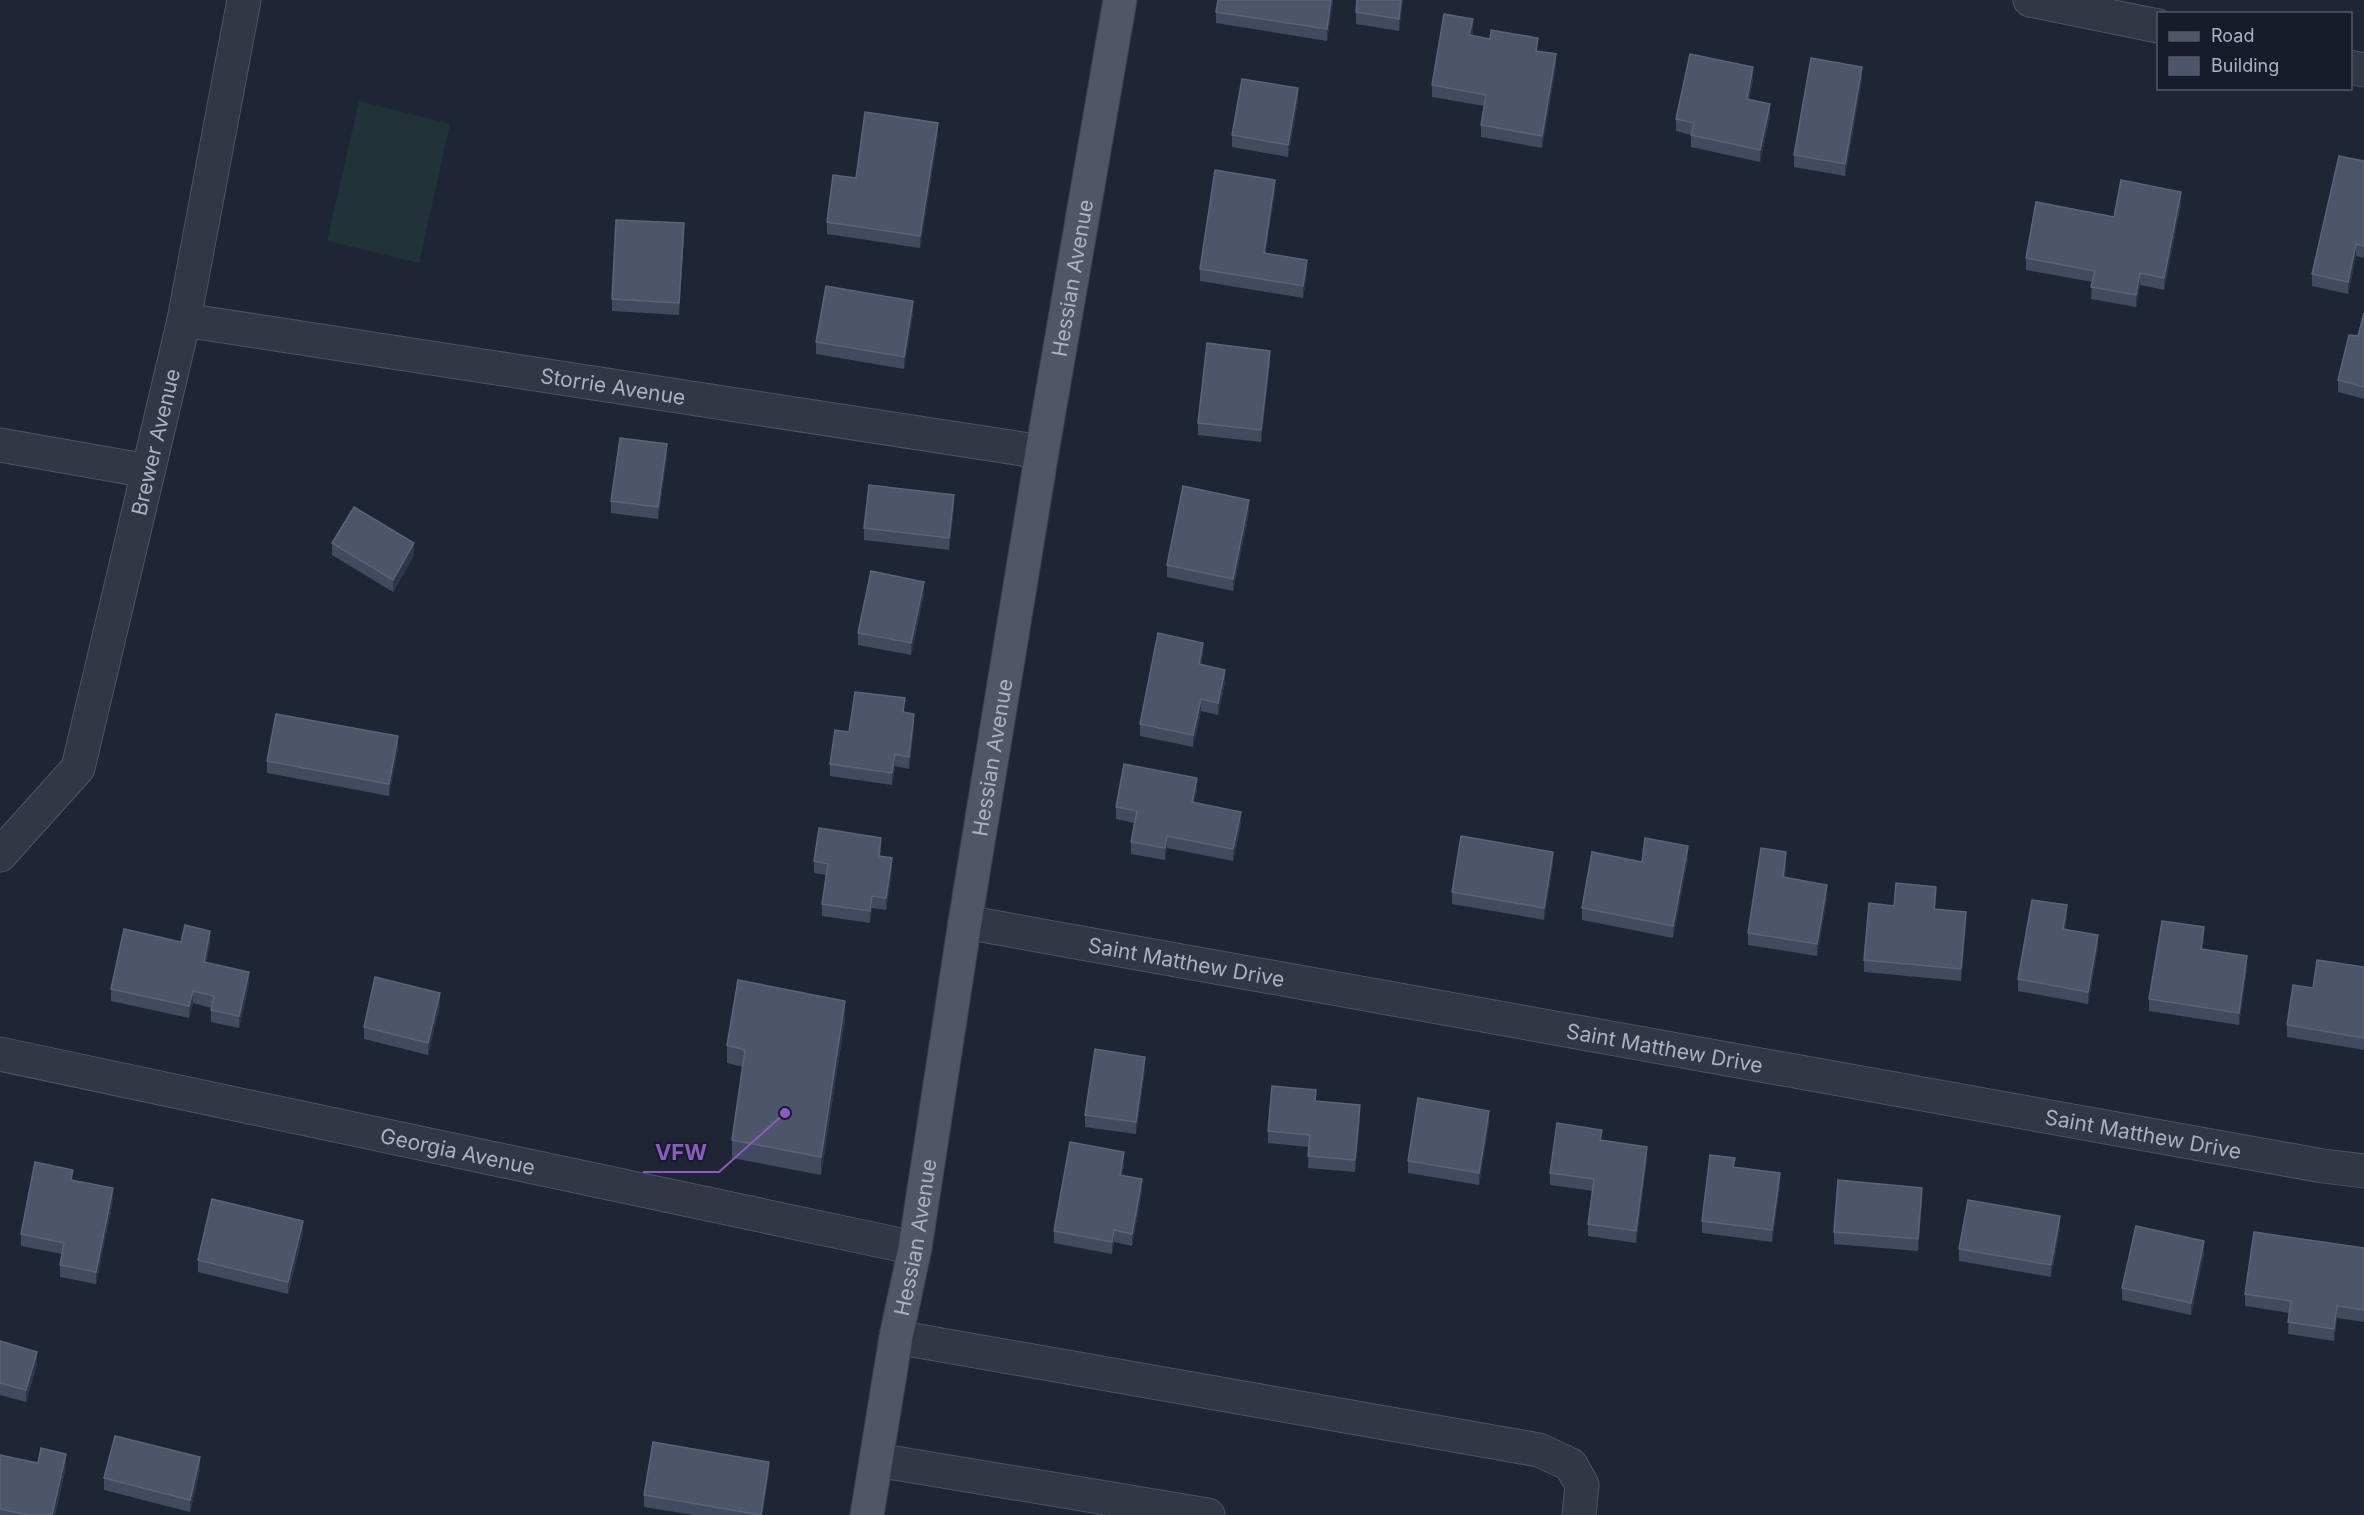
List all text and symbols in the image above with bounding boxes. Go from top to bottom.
legend [2157,12,2352,90]
text: Road [2211,25,2254,46]
text: Building [2211,55,2279,76]
street label: Hessian Avenue [1046,197,1098,359]
street label: Storrie Avenue [539,363,687,409]
street label: Brewer Avenue [126,366,185,518]
street label: Hessian Avenue [967,677,1017,838]
street label: Saint Matthew Drive [1086,932,1287,992]
street label: Saint Matthew Drive [1565,1018,1765,1078]
street label: Saint Matthew Drive [2043,1104,2243,1164]
street label: Georgia Avenue [378,1122,537,1180]
callout: VFW [643,1132,719,1172]
text: VFW [655,1139,707,1165]
street label: Hessian Avenue [888,1157,941,1318]

